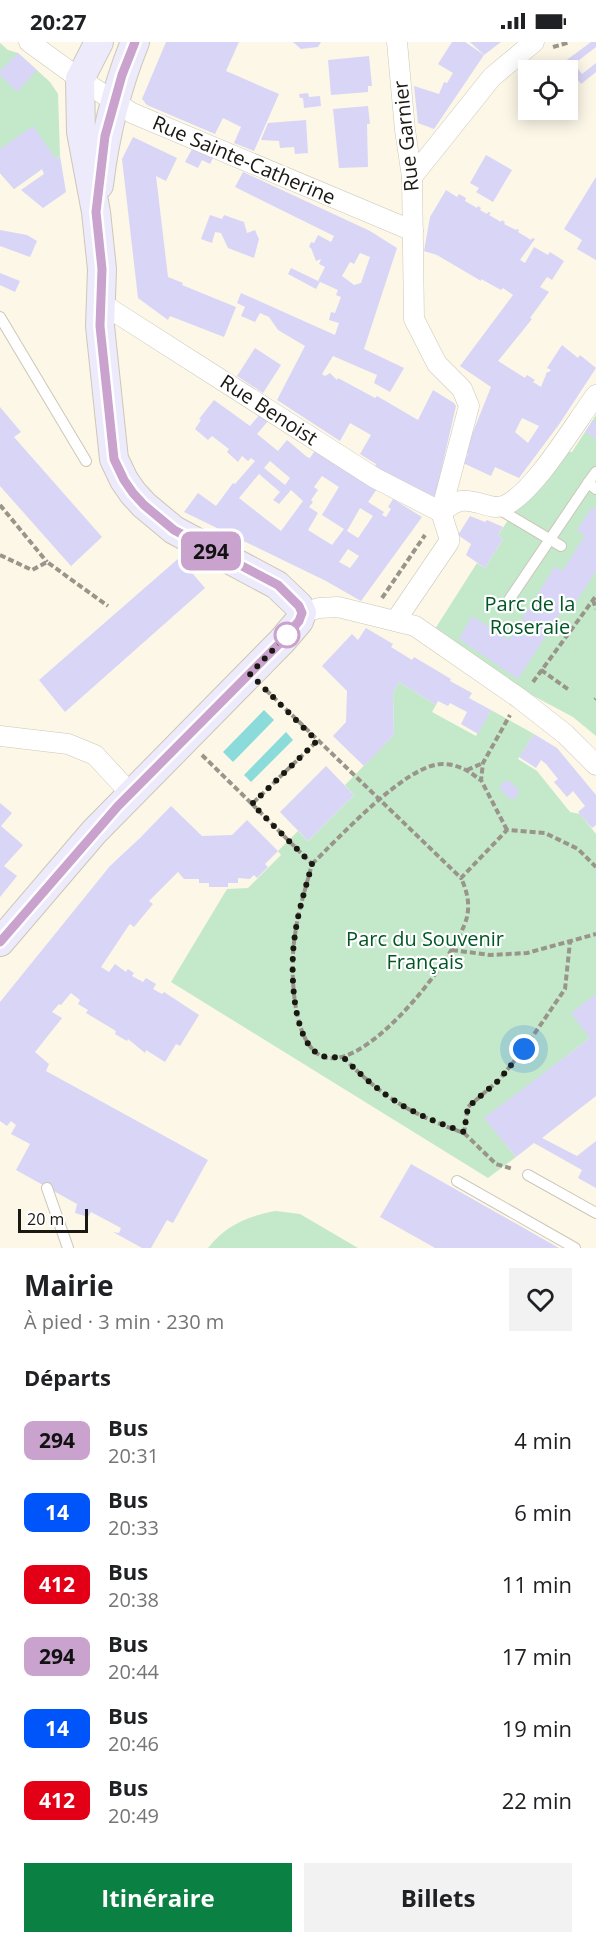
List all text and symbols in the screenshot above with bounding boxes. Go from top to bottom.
text: 20:27 [30,6,87,36]
map controls [518,60,578,120]
button: locate [518,60,578,120]
street label: Rue Garnier [386,79,425,193]
street label: Rue Sainte-Catherine [149,109,340,210]
street label: Rue Benoist [215,368,323,451]
line badge: 294 [176,532,246,570]
text: 294 [193,537,229,565]
park label: Parc de la Roseraie [485,590,575,640]
unlabelled marker [274,622,300,648]
park label: Parc du Souvenir Français [346,925,504,975]
your location [509,1034,539,1064]
scale bar [18,1206,88,1234]
text: 20 m [27,1208,64,1230]
text: Mairie [24,1266,114,1304]
button: heart [509,1268,572,1331]
text: À pied · 3 min · 230 m [24,1308,224,1335]
text: Départs [24,1362,111,1392]
text: Bus [108,1412,148,1442]
text: 4 min [514,1425,572,1455]
text: 294 [39,1426,75,1454]
text: 20:31 [108,1442,159,1469]
text: Bus [108,1484,148,1514]
text: 6 min [514,1497,572,1527]
text: 14 [45,1498,69,1526]
text: 20:33 [108,1514,159,1541]
text: Bus [108,1556,148,1586]
text: 11 min [502,1569,572,1599]
text: 412 [39,1570,75,1598]
text: 20:38 [108,1586,159,1613]
text: Bus [108,1628,148,1658]
text: 17 min [502,1641,572,1671]
text: 294 [39,1642,75,1670]
text: 20:44 [108,1658,159,1685]
text: Bus [108,1700,148,1730]
text: 19 min [502,1713,572,1743]
text: 14 [45,1714,69,1742]
text: 20:46 [108,1730,159,1757]
text: Bus [108,1772,148,1802]
text: 22 min [502,1785,572,1815]
text: 412 [39,1786,75,1814]
text: 20:49 [108,1802,159,1829]
button: Itinéraire [24,1863,292,1932]
button: Billets [304,1863,572,1932]

